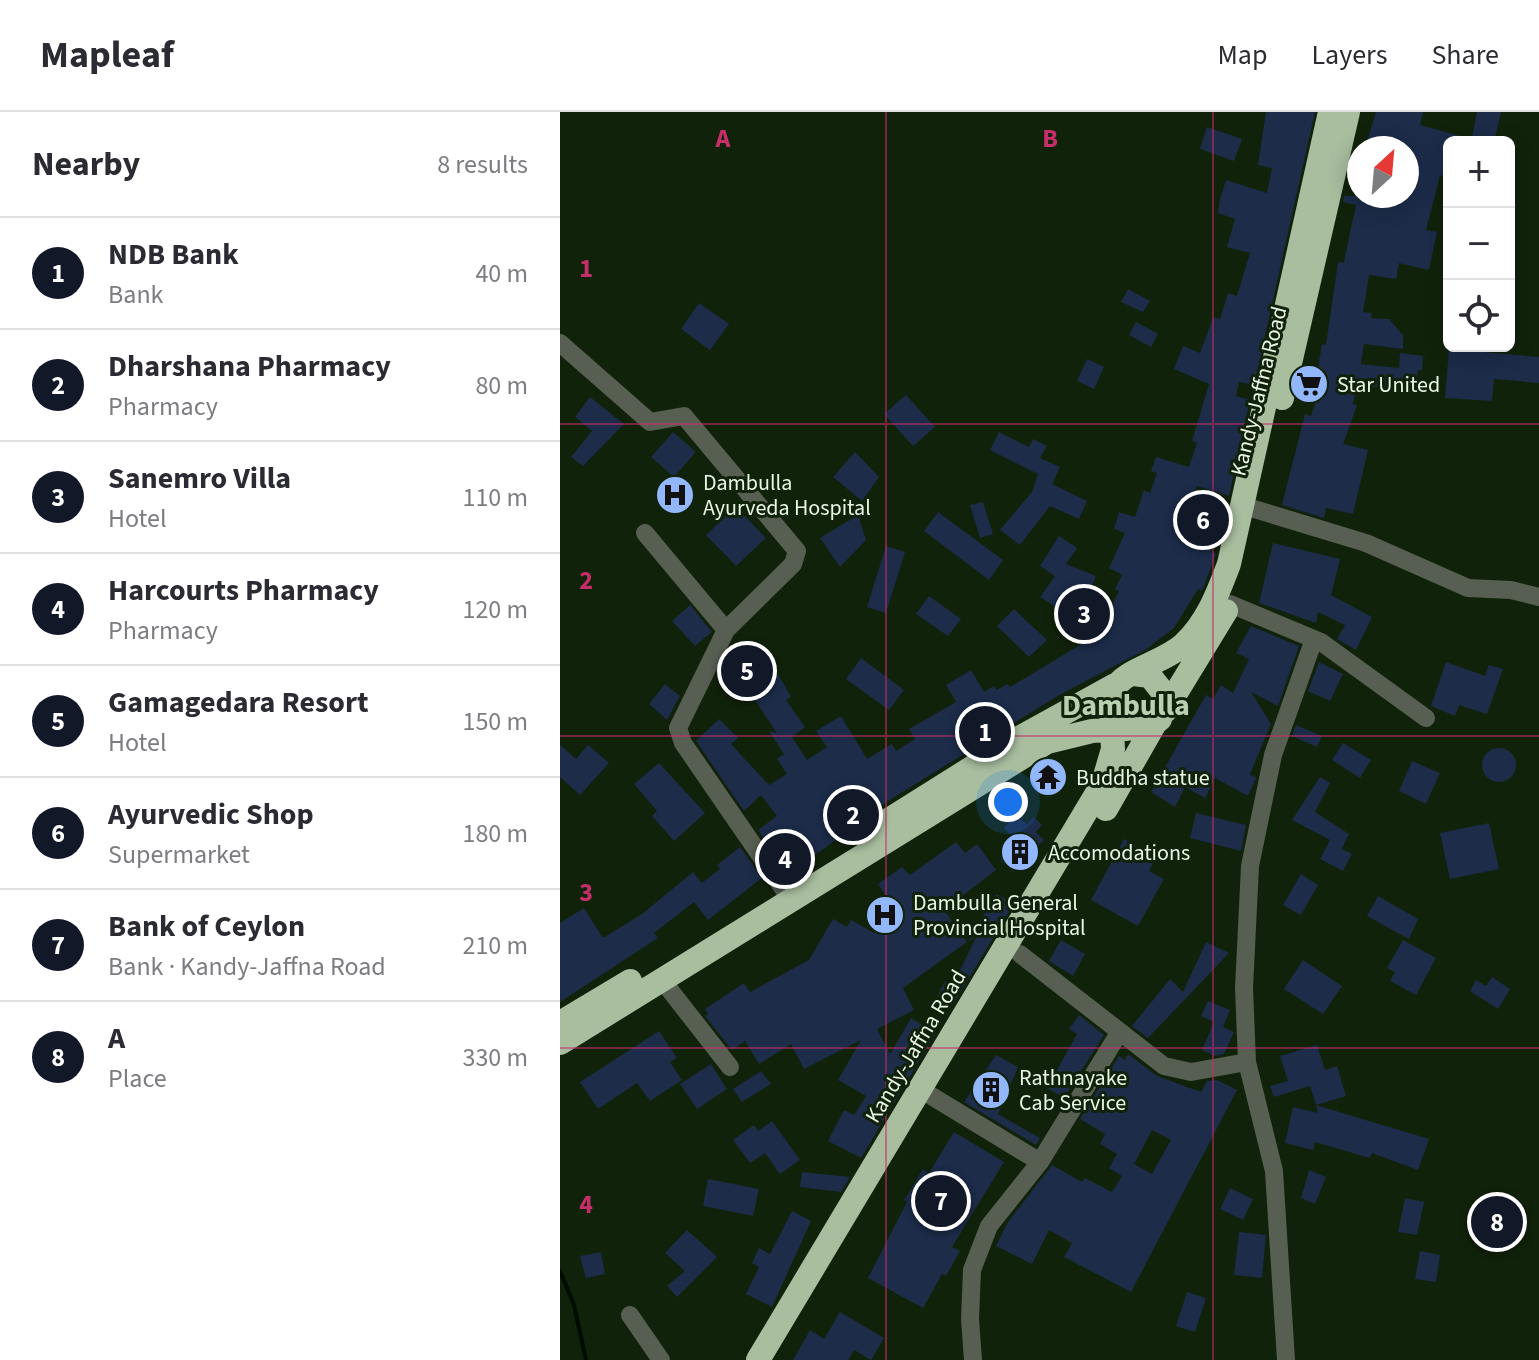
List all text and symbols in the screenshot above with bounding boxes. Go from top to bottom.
text: Mapleaf [40,28,174,82]
text: Map [1217,35,1267,75]
text: Layers [1311,35,1387,75]
text: Share [1431,35,1499,75]
text: A [715,120,732,157]
text: B [1042,120,1058,157]
north arrow [1347,136,1419,208]
map controls [1443,136,1515,352]
button: + [1443,136,1515,208]
text: Nearby [32,140,140,189]
text: 8 results [437,146,528,183]
button: − [1443,208,1515,280]
text: NDB Bank [108,233,239,276]
text: 1 [579,250,593,287]
text: 1 [51,255,65,292]
text: 40 m [475,255,528,292]
text: Bank [108,276,163,313]
button: locate [1443,280,1515,352]
street label: Kandy-Jaffna Road [1222,303,1296,479]
text: Dharshana Pharmacy [108,345,391,388]
supermarket icon: Star United [1288,363,1330,405]
text: 2 [51,367,65,404]
text: 80 m [475,367,528,404]
place label: Star United [1337,369,1440,401]
text: Pharmacy [108,388,218,425]
text: Sanemro Villa [108,457,291,500]
place label: Dambulla Ayurveda Hospital [703,467,871,524]
hospital icon: Dambulla Ayurveda Hospital [654,474,696,516]
text: 3 [51,479,65,516]
text: 110 m [462,479,528,516]
pin: 6 [1177,490,1229,550]
text: Hotel [108,500,167,537]
text: 2 [579,562,593,599]
text: Harcourts Pharmacy [108,569,379,612]
pin: 3 [1058,584,1110,644]
text: 4 [51,591,65,628]
text: 120 m [462,591,528,628]
text: Pharmacy [108,612,218,649]
pin: 5 [721,641,773,701]
text: Gamagedara Resort [108,681,368,724]
district label: Dambulla [1062,684,1190,727]
pin: 1 [959,702,1011,762]
text: 5 [51,703,65,740]
text: 150 m [462,703,528,740]
text: Hotel [108,724,167,761]
temple icon: Buddha statue [1027,756,1069,798]
place label: Buddha statue [1076,762,1210,794]
your location [988,782,1028,822]
pin: 2 [827,785,879,845]
text: Ayurvedic Shop [108,793,314,836]
text: 6 [51,815,65,852]
text: 180 m [462,815,528,852]
pin: 4 [759,829,811,889]
building icon: Accomodations [999,831,1041,873]
text: Supermarket [108,836,250,873]
place label: Accomodations [1048,837,1190,869]
text: 3 [579,874,593,911]
place label: Dambulla General Provincial Hospital [913,887,1086,944]
hospital icon: Dambulla General Provincial Hospital [864,894,906,936]
text: Bank of Ceylon [108,905,305,948]
text: 7 [51,927,65,964]
text: 210 m [462,927,528,964]
text: Bank · Kandy-Jaffna Road [108,948,386,985]
street label: Kandy-Jaffna Road [857,964,974,1129]
text: A [108,1017,125,1060]
text: 8 [51,1039,65,1076]
text: 330 m [462,1039,528,1076]
text: Place [108,1060,167,1097]
place label: Rathnayake Cab Service [1019,1062,1127,1119]
building icon: Rathnayake Cab Service [970,1069,1012,1111]
pin: 7 [915,1171,967,1231]
text: 4 [579,1186,593,1223]
pin: 8 [1471,1192,1523,1252]

